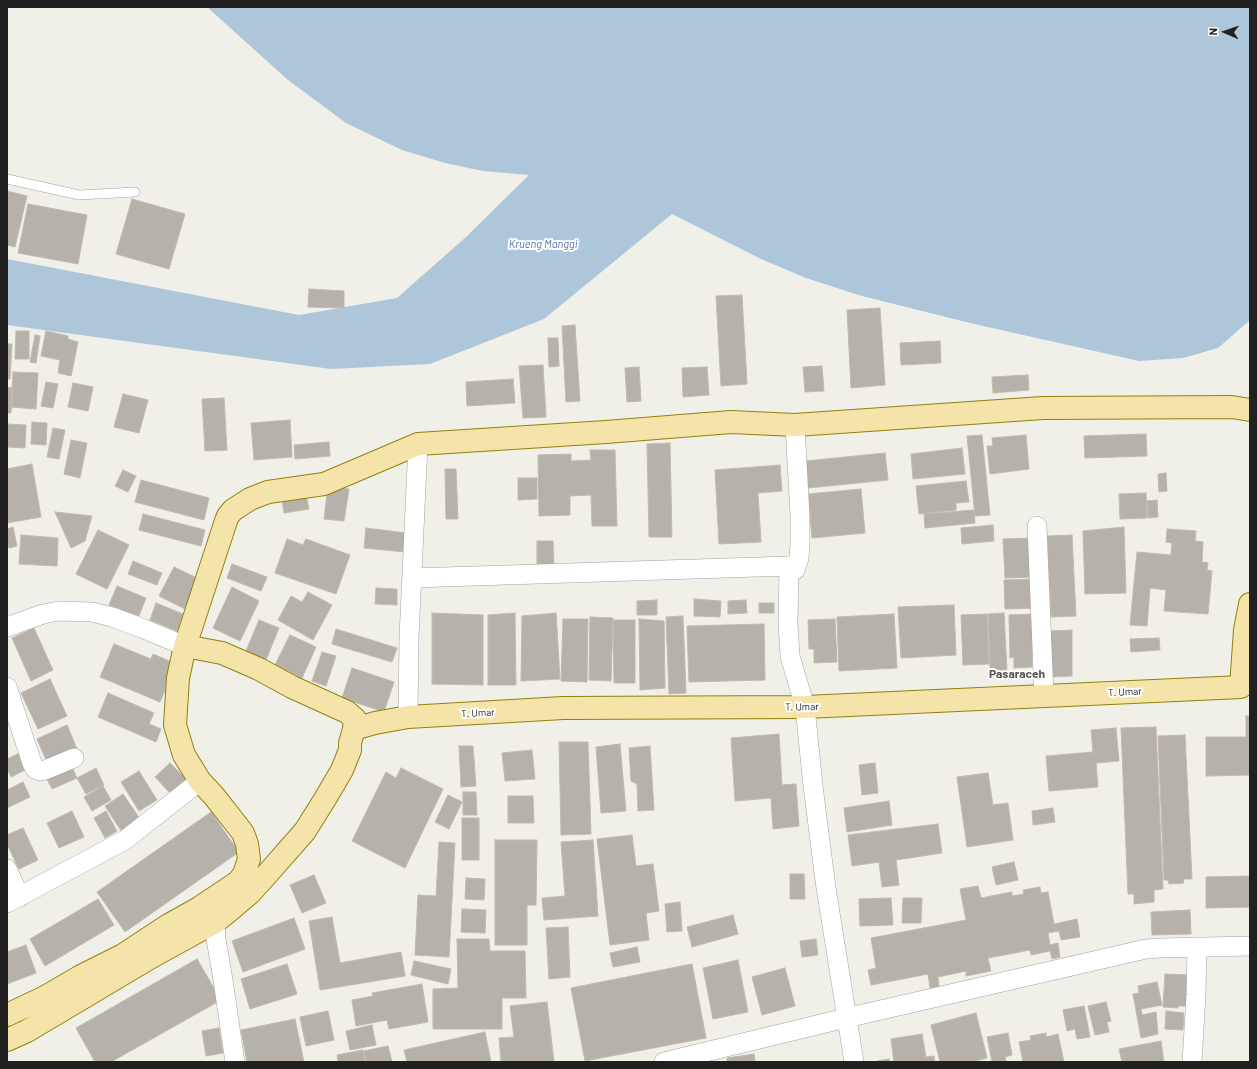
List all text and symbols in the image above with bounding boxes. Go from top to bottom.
north arrow [1205,12,1245,52]
text: N [1206,28,1219,35]
water label: Krueng Manggi [509,237,577,251]
district label: Pasaraceh [989,667,1045,681]
street label: T. Umar [1108,685,1142,699]
street label: T. Umar [785,701,819,713]
street label: T. Umar [461,706,495,720]

